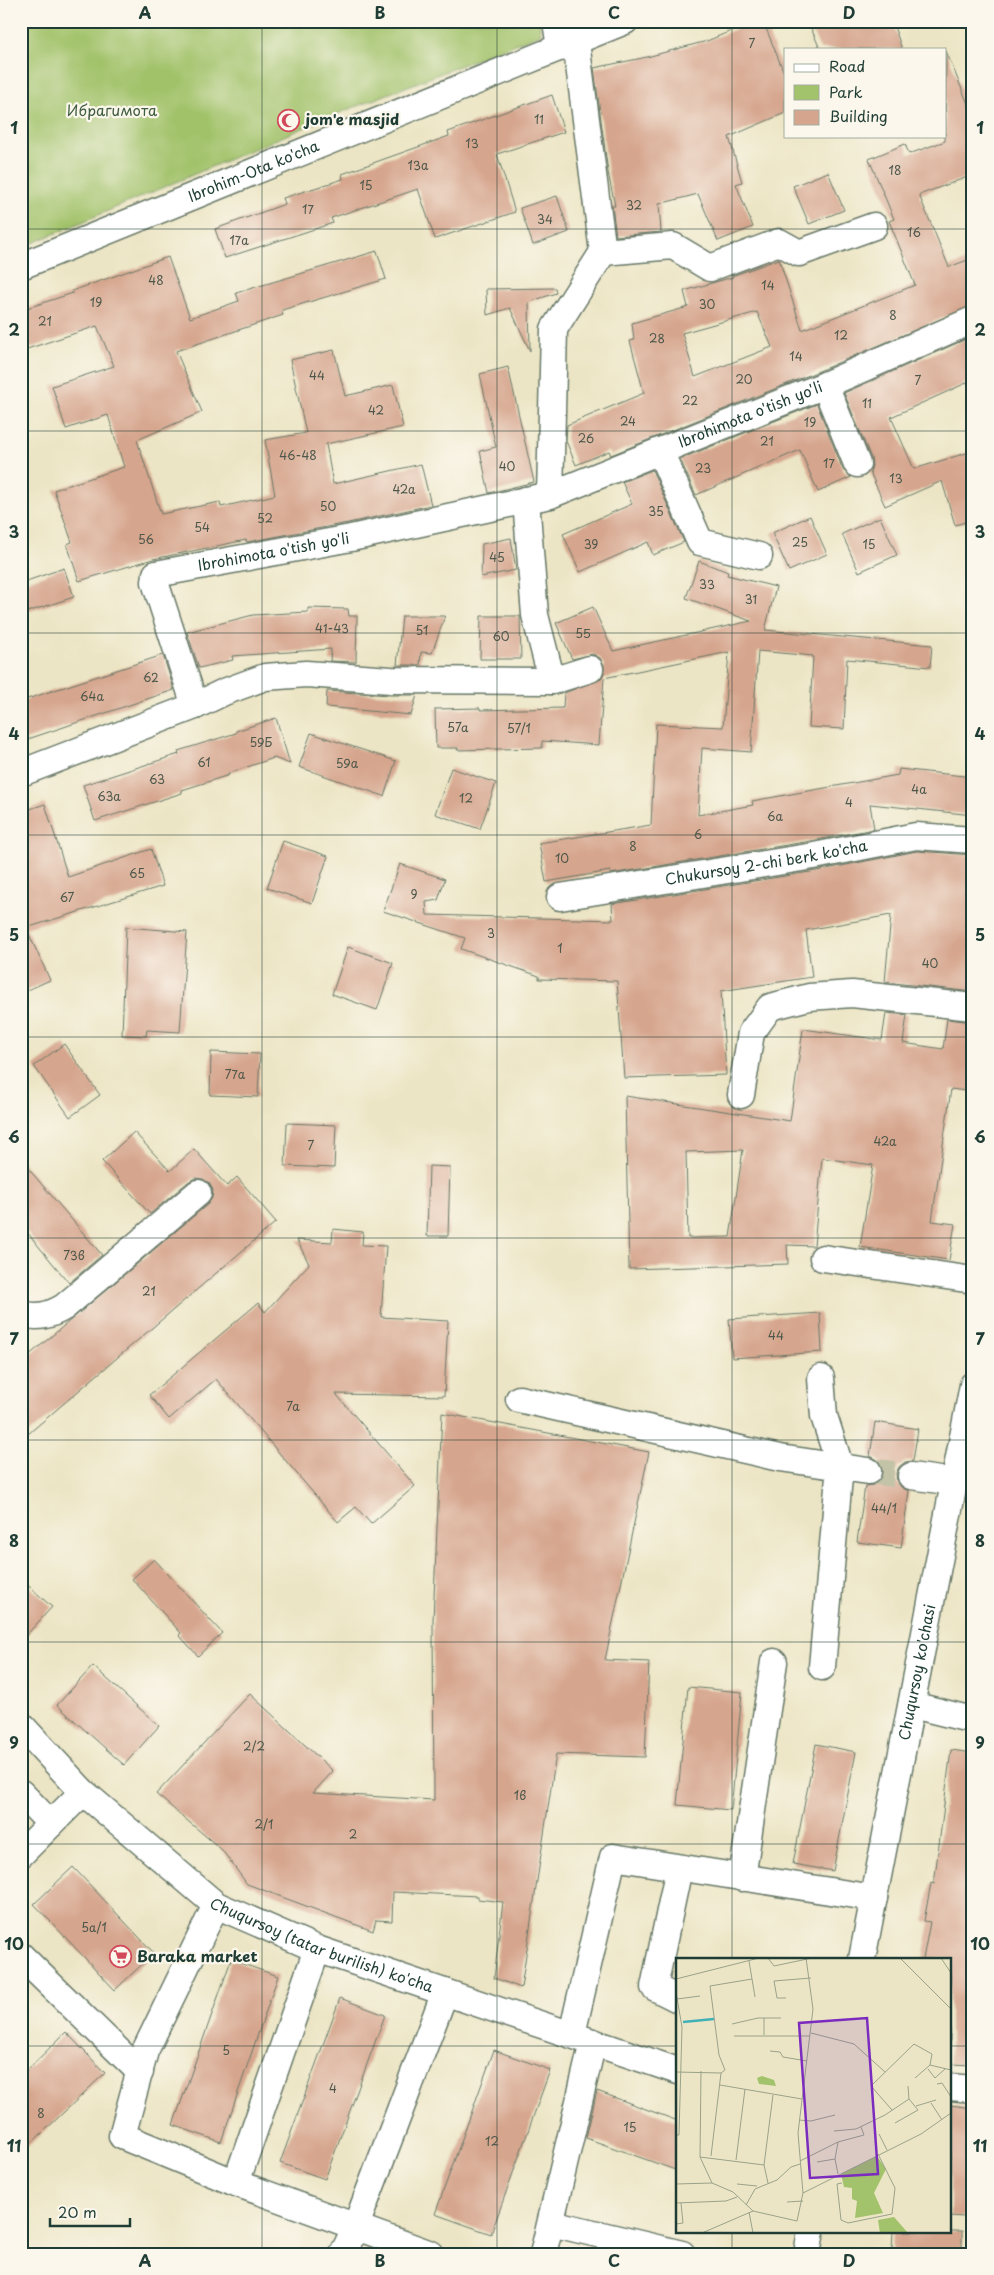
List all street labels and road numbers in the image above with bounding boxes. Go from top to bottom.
street label: Ibrohim-Ota ko'cha [184,133,323,207]
street label: Ibrohimota o'tish yo'li [674,374,826,453]
street label: Ibrohimota o'tish yo'li [196,526,351,576]
street label: Chukursoy 2-chi berk ko'cha [663,833,870,890]
street label: Chuqursoy ko'chasi [892,1602,940,1742]
street label: Chuqursoy (tatar burilish) ko'cha [205,1891,437,1998]

